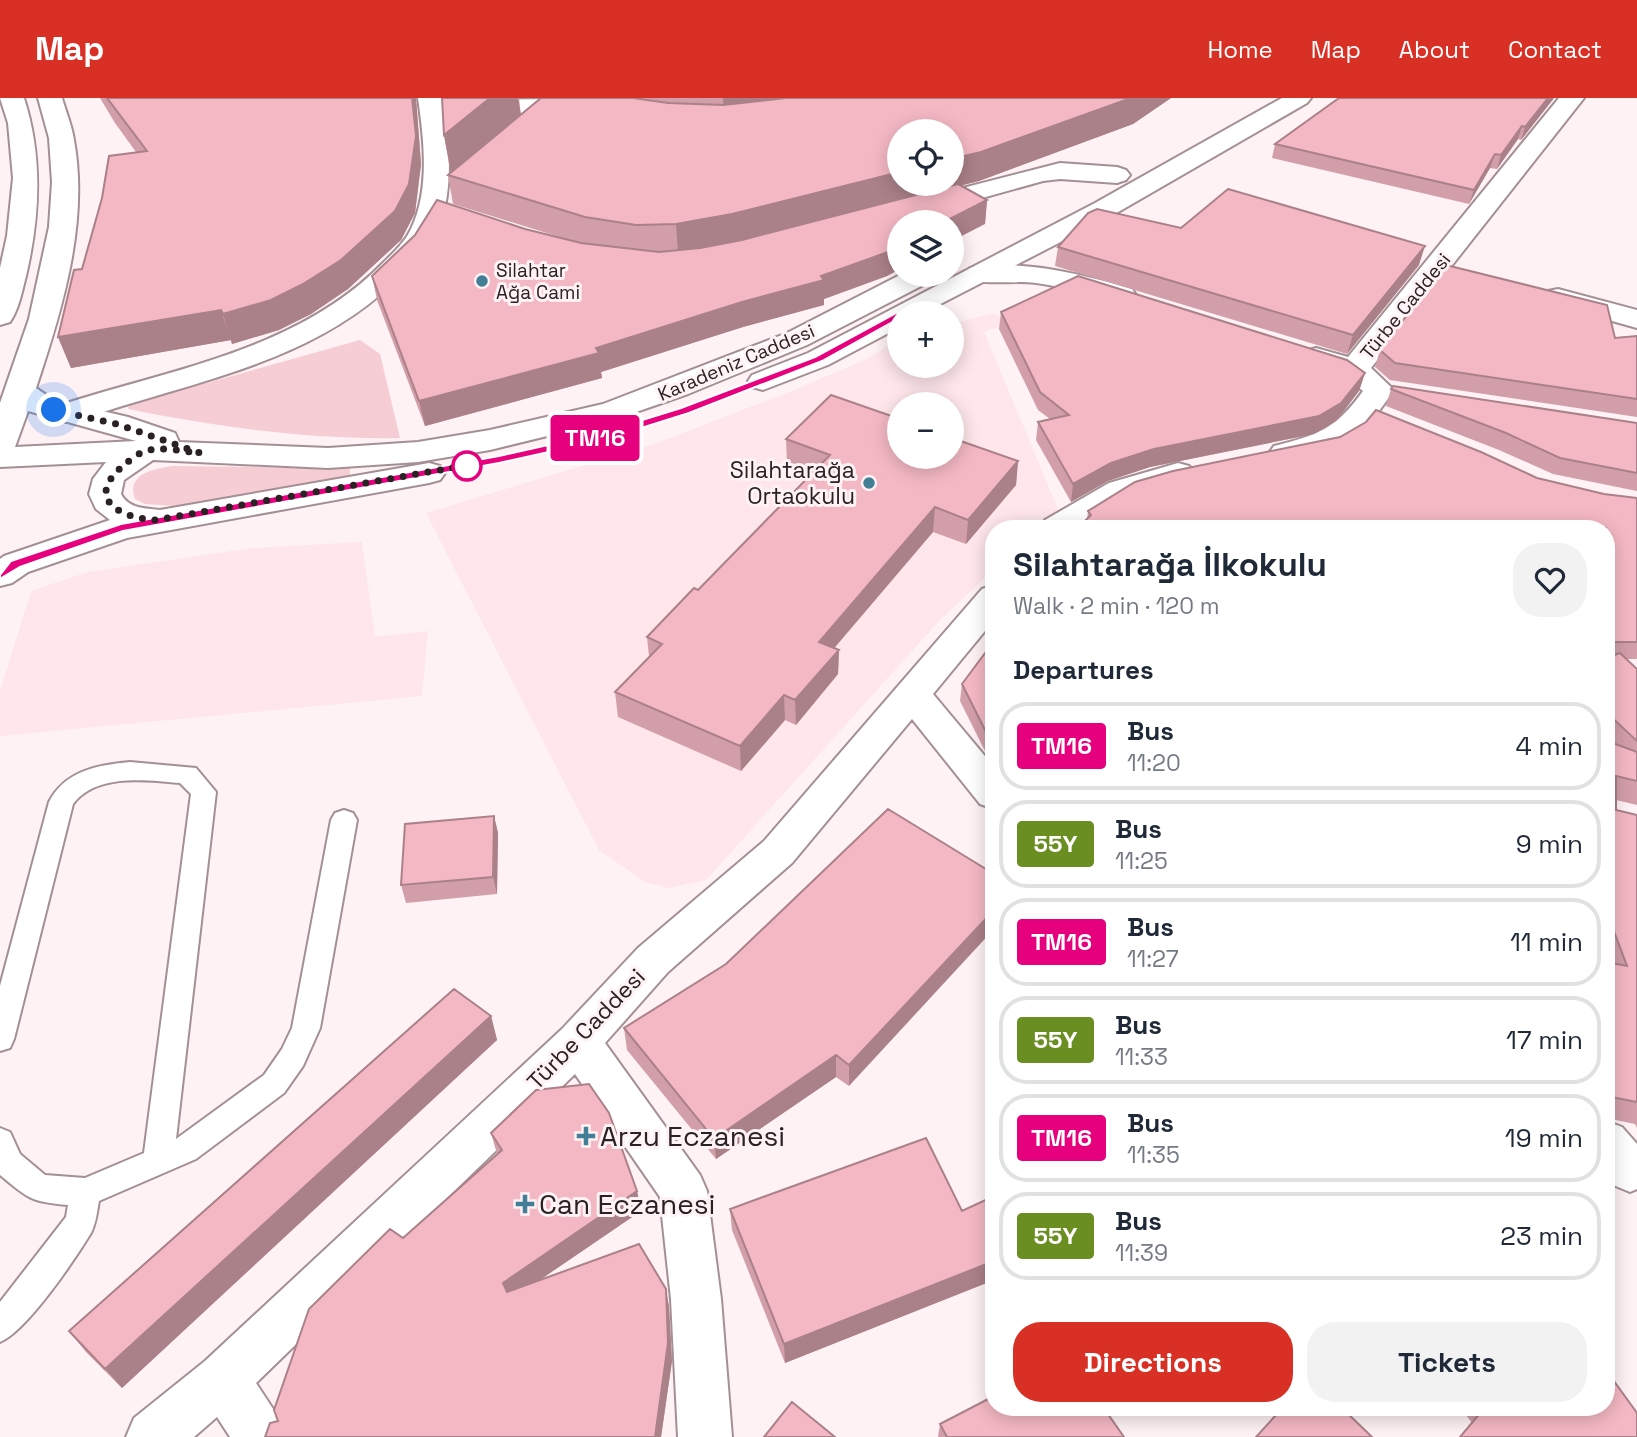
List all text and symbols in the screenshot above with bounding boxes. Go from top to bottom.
text: Map [35,28,104,70]
text: Home [1207,34,1273,65]
text: Map [1311,34,1361,65]
text: About [1399,34,1470,65]
text: Contact [1508,34,1602,65]
map controls [887,119,964,469]
button: locate [887,119,964,196]
button: layers [887,210,964,287]
street label: Türbe Caddesi [1355,248,1456,365]
place label: Silahtar Ağa Cami [496,258,580,305]
marker: Silahtar Ağa Cami [474,273,490,289]
button: + [887,301,964,378]
street label: Karadeniz Caddesi [654,318,818,407]
your location [36,392,71,427]
button: − [887,392,964,469]
line badge: TM16 [546,415,644,461]
text: TM16 [565,422,625,453]
unlabelled marker [452,451,482,481]
place label: Silahtarağa Ortaokulu [730,455,855,511]
marker: Silahtarağa Ortaokulu [861,475,877,491]
button: heart [1513,543,1587,617]
text: Silahtarağa İlkokulu [1013,544,1327,586]
text: Walk · 2 min · 120 m [1013,591,1220,621]
text: Departures [1013,653,1154,687]
text: Bus [1127,714,1174,748]
text: 4 min [1515,729,1583,763]
text: TM16 [1031,730,1092,761]
text: 11:20 [1127,748,1181,778]
text: Bus [1115,812,1162,846]
text: 9 min [1516,827,1583,861]
text: 55Y [1034,828,1077,859]
text: 11:25 [1115,846,1168,876]
text: Bus [1127,910,1174,944]
text: 11 min [1510,925,1583,959]
text: TM16 [1031,926,1092,957]
text: 11:27 [1127,944,1179,974]
street label: Türbe Caddesi [521,962,651,1096]
text: Bus [1115,1008,1162,1042]
text: 17 min [1506,1023,1583,1057]
text: 55Y [1034,1024,1077,1055]
text: 11:33 [1115,1042,1168,1072]
text: Bus [1127,1106,1174,1140]
place label: Arzu Eczanesi [600,1118,785,1154]
text: 19 min [1505,1121,1583,1155]
text: TM16 [1031,1122,1092,1153]
marker: Arzu Eczanesi [578,1128,594,1144]
text: 11:35 [1127,1140,1180,1170]
place label: Can Eczanesi [539,1186,715,1222]
marker: Can Eczanesi [517,1196,533,1212]
text: Bus [1115,1204,1162,1238]
text: 23 min [1500,1219,1583,1253]
text: 55Y [1034,1220,1077,1251]
text: 11:39 [1115,1238,1168,1268]
button: Directions [1013,1322,1293,1402]
button: Tickets [1307,1322,1587,1402]

